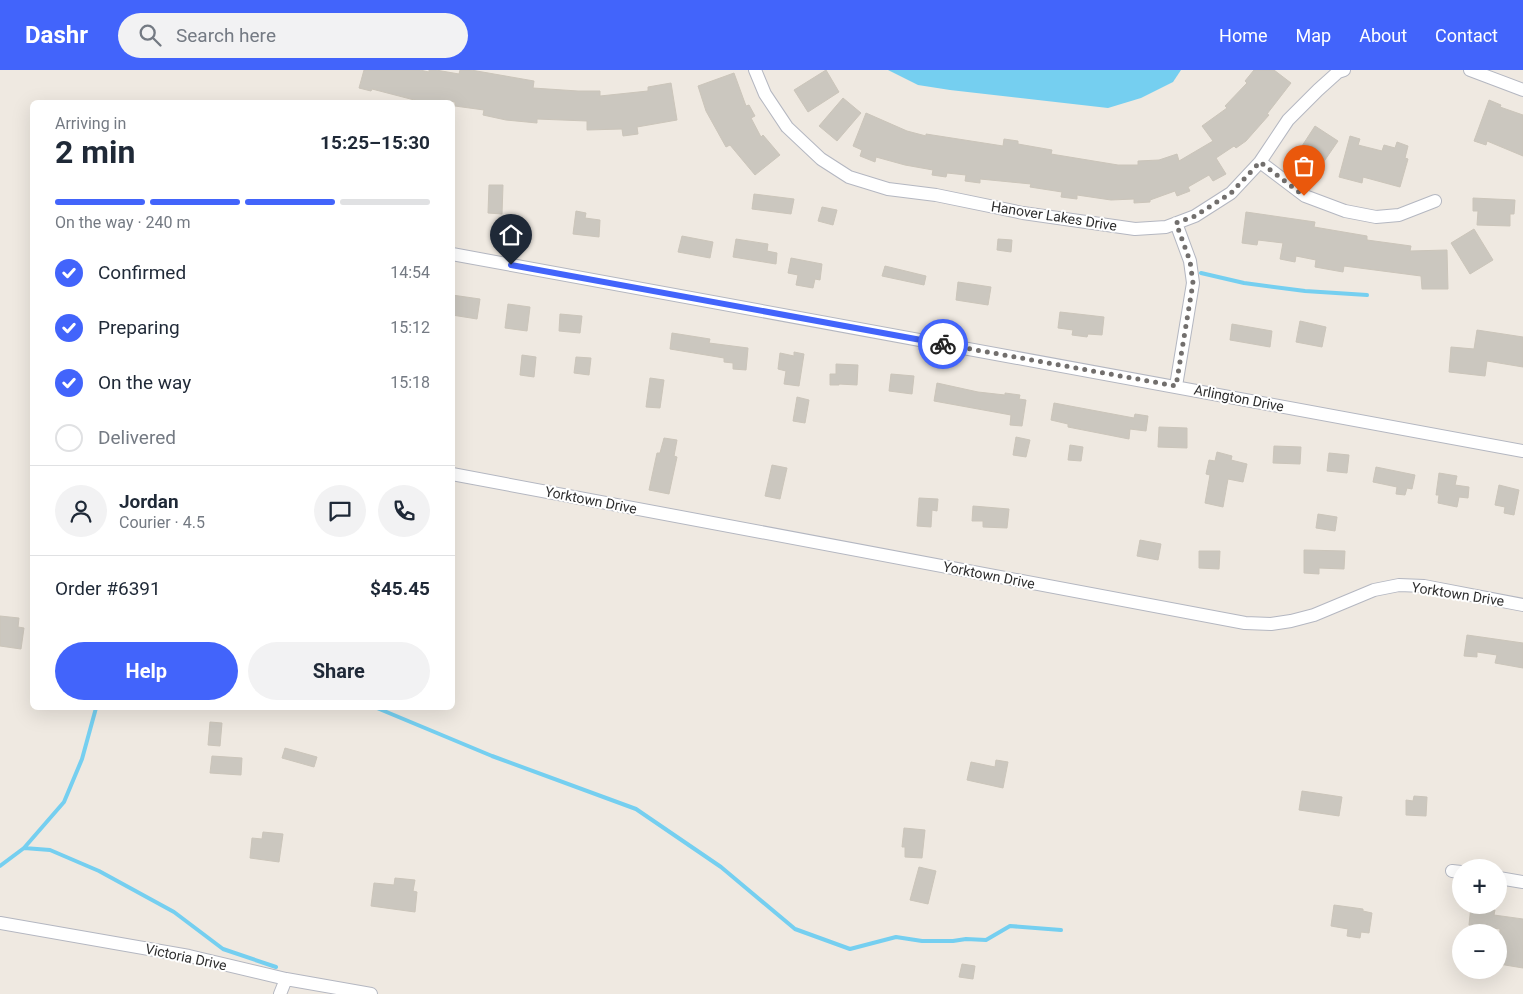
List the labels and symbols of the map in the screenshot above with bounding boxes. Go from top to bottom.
pin [1283,145,1325,196]
street label: Hanover Lakes Drive [990,198,1118,234]
pin [490,214,532,265]
courier [918,319,968,369]
street label: Arlington Drive [1193,381,1285,415]
street label: Yorktown Drive [544,483,638,517]
street label: Yorktown Drive [942,558,1036,592]
street label: Yorktown Drive [1411,579,1505,609]
street label: Victoria Drive [144,941,228,973]

